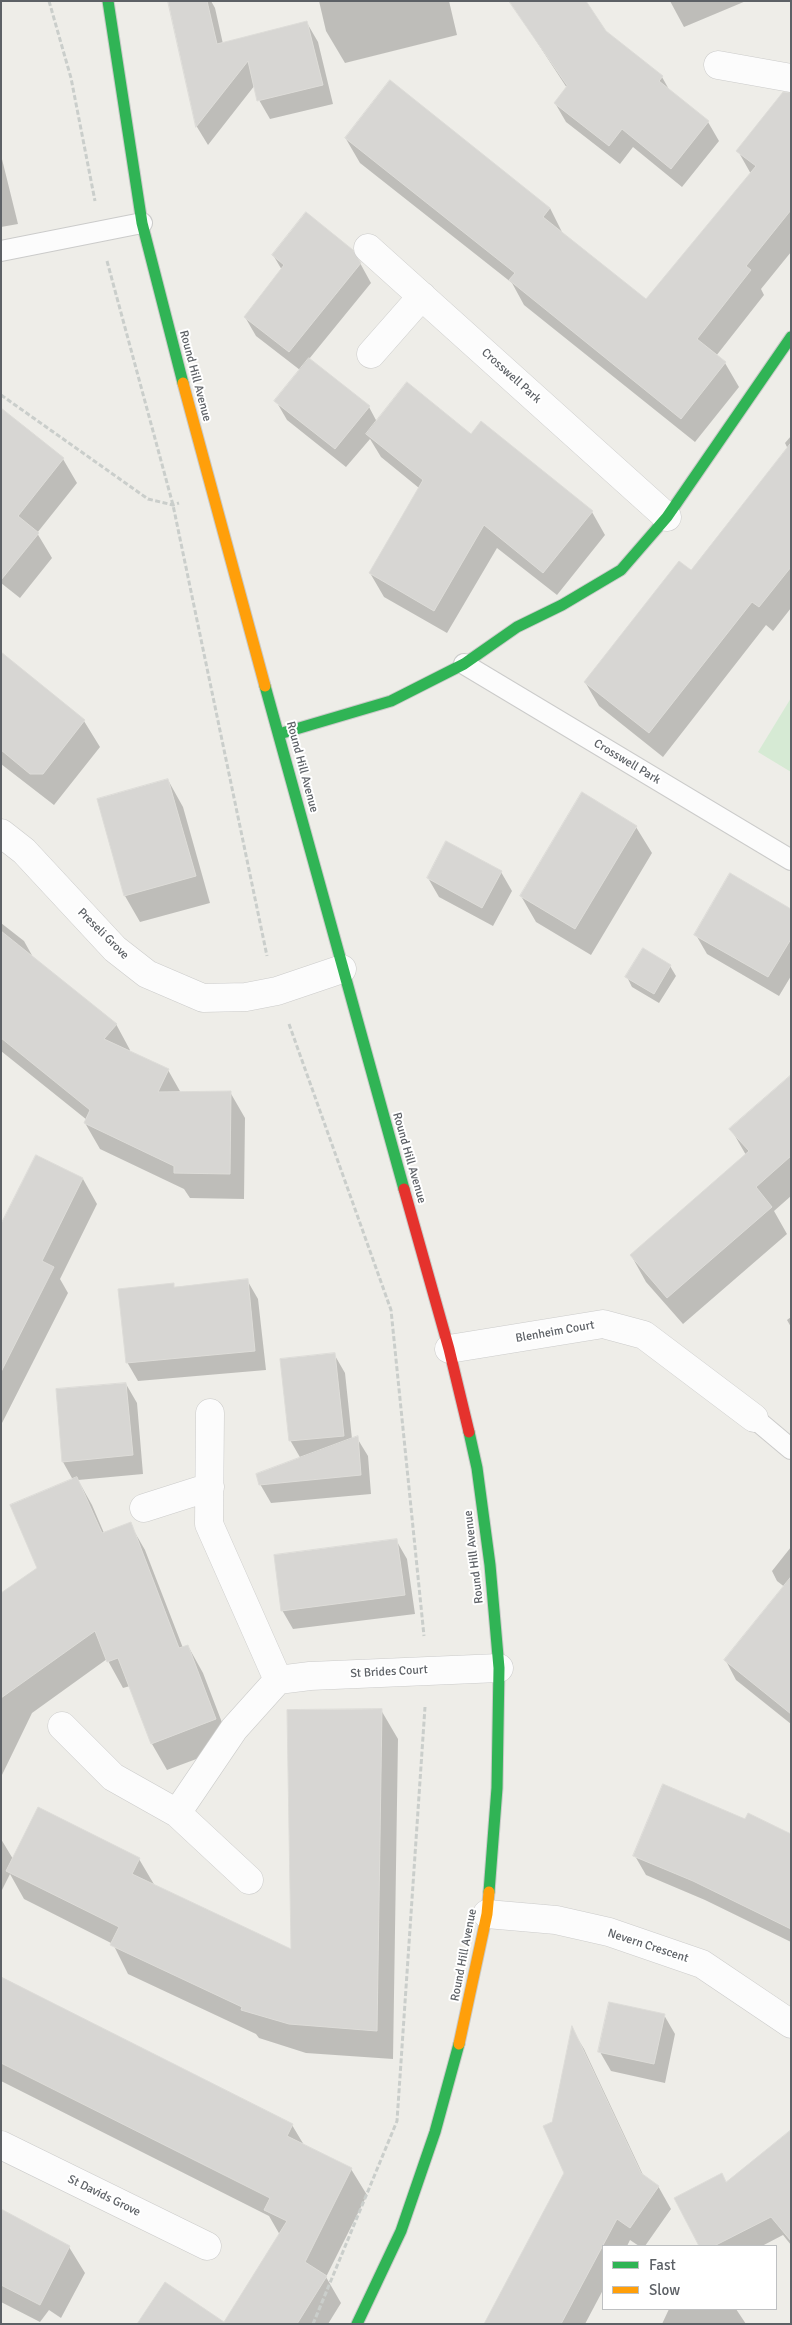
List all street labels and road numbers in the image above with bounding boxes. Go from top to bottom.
street label: Round Hill Avenue [176,329,214,423]
street label: Crosswell Park [478,345,544,407]
street label: Round Hill Avenue [283,720,321,814]
street label: Crosswell Park [591,736,663,788]
street label: Preseli Grove [74,905,132,963]
street label: Round Hill Avenue [389,1111,429,1205]
street label: Blenheim Court [514,1318,596,1346]
street label: Round Hill Avenue [461,1510,487,1604]
street label: St Brides Court [350,1663,428,1681]
street label: Round Hill Avenue [448,1908,480,2002]
street label: Nevern Crescent [606,1926,690,1966]
street label: St Davids Grove [65,2172,143,2220]

